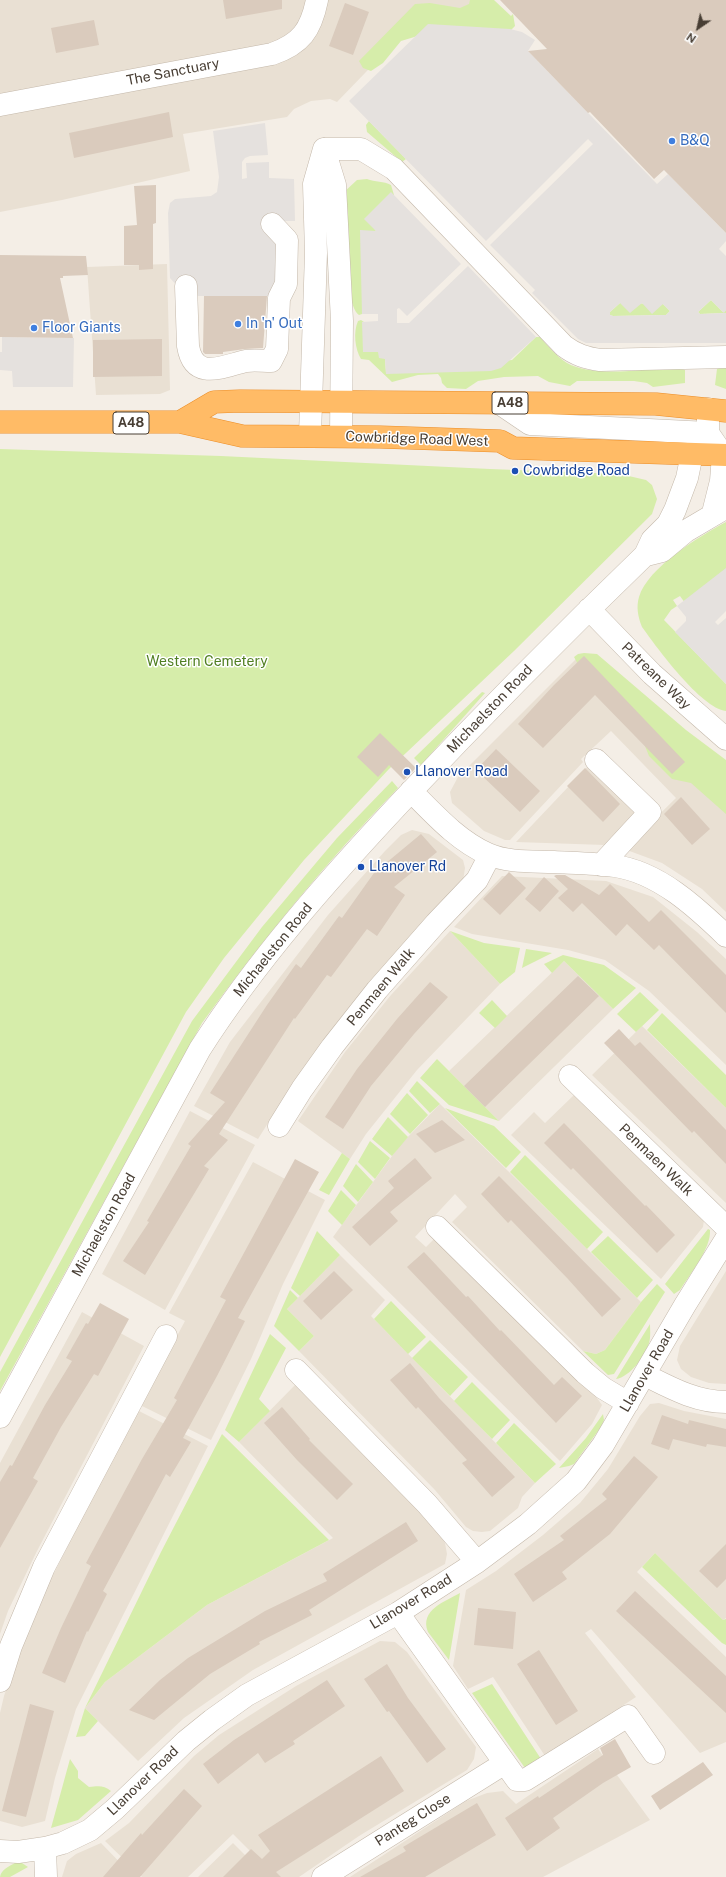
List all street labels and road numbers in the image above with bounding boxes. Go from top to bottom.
street label: The Sanctuary [125,55,221,89]
road number: A48 [492,392,528,414]
road number: A48 [113,412,149,434]
street label: Cowbridge Road West [345,428,489,450]
street label: Patreane Way [618,639,694,713]
street label: Michaelston Road [444,661,536,757]
street label: Michaelston Road [230,900,316,1000]
street label: Penmaen Walk [344,945,418,1029]
street label: Penmaen Walk [615,1120,697,1200]
street label: Michaelston Road [69,1170,139,1280]
street label: Llanover Road [617,1327,677,1415]
street label: Llanover Road [367,1571,455,1633]
street label: Llanover Road [104,1743,182,1819]
street label: Panteg Close [372,1790,454,1850]

